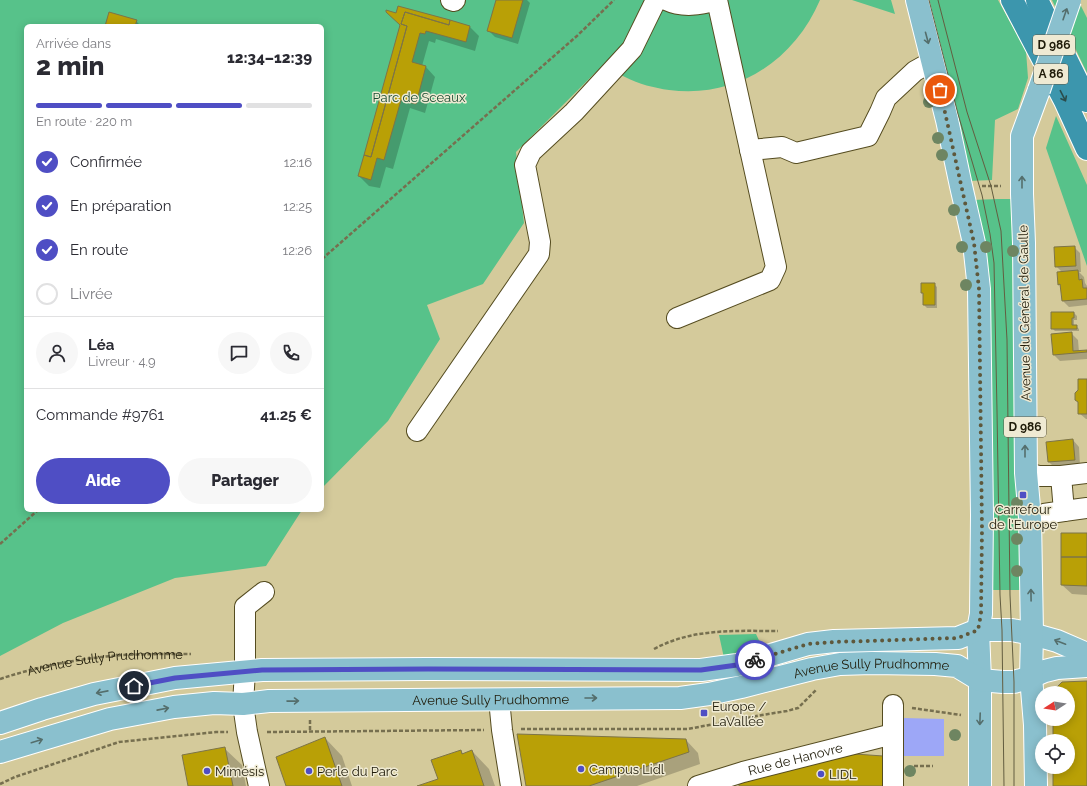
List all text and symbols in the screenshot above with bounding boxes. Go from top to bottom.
one-way arrow [1062,7,1069,20]
one-way arrow [924,31,931,44]
road number: D 986 [1033,35,1075,55]
text: Arrivée dans [36,36,111,51]
text: 12:34–12:39 [227,49,312,67]
text: 2 min [36,51,104,81]
road number: A 86 [1034,64,1068,84]
pin [923,73,957,107]
icon: bag [929,79,951,101]
park label: Parc de Sceaux [373,90,466,105]
one-way arrow [1060,90,1067,102]
text: En route · 220 m [36,114,132,129]
icon: check [36,151,58,173]
text: Confirmée [70,153,142,171]
text: 12:16 [284,155,312,170]
one-way arrow [1018,176,1026,189]
icon: check [36,195,58,217]
text: En préparation [70,197,171,215]
text: 12:25 [283,199,312,214]
street label: Avenue du Général de Gaulle [1015,224,1034,401]
icon: check [36,239,58,261]
text: En route [70,241,128,259]
text: 12:26 [283,243,312,258]
text: Livrée [70,285,113,303]
button: person [36,332,78,374]
button: chat [218,332,260,374]
button: phone [270,332,312,374]
text: Léa [88,336,114,354]
text: Livreur · 4.9 [88,354,156,369]
text: Commande #9761 [36,406,164,424]
text: 41.25 € [260,406,312,424]
road number: D 986 [1004,417,1046,437]
one-way arrow [1021,445,1029,458]
button: Aide [36,458,170,504]
button: Partager [178,458,312,504]
marker: Carrefour de l'Europe [1018,490,1028,500]
place label: Carrefour de l'Europe [989,502,1057,532]
one-way arrow [1027,589,1035,602]
one-way arrow [1055,638,1067,646]
courier [735,640,775,680]
street label: Avenue Sully Prudhomme [26,647,183,679]
icon: bike [744,649,766,671]
street label: Avenue Sully Prudhomme [792,656,950,681]
pin [117,669,151,703]
icon: home [123,675,145,697]
north arrow [1035,686,1075,726]
map controls [1035,686,1075,774]
one-way arrow [96,688,109,696]
street label: Avenue Sully Prudhomme [412,692,570,708]
one-way arrow [584,694,597,702]
one-way arrow [286,697,299,705]
place label: Europe / LaVallée [712,699,767,729]
one-way arrow [156,705,169,713]
marker: Europe / LaVallée [699,708,709,718]
one-way arrow [976,712,984,725]
button: locate [1035,734,1075,774]
one-way arrow [30,737,43,744]
street label: Rue de Hanovre [747,740,844,778]
place label: Campus Lidl [589,762,665,777]
place label: Mimésis [215,764,264,779]
place label: Perle du Parc [317,764,397,779]
marker: Campus Lidl [576,764,586,774]
marker: Mimésis [202,766,212,776]
marker: Perle du Parc [304,766,314,776]
place label: LIDL [829,767,857,782]
marker: LIDL [816,769,826,779]

